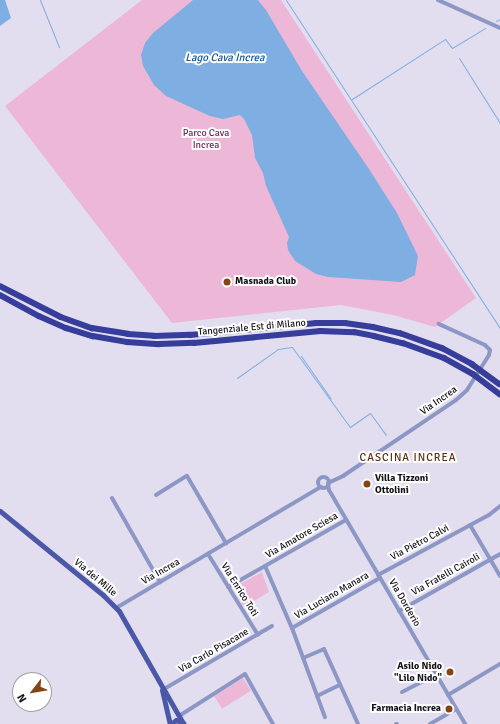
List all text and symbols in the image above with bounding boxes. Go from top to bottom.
water label: Lago Cava Increa [185,51,265,65]
park label: Parco Cava Increa [183,127,229,150]
place label: Masnada Club [235,276,296,288]
marker: Masnada Club [222,277,232,287]
street label: Tangenziale Est di Milano [198,317,306,339]
street label: Via Increa [418,384,460,418]
district label: CASCINA INCREA [360,451,456,465]
place label: Villa Tizzoni Ottolini [375,472,428,496]
marker: Villa Tizzoni Ottolini [362,479,372,489]
street label: Via Amatore Sciesa [264,510,340,562]
street label: Via Pietro Calvi [389,523,451,563]
street label: Via Fratelli Cairoli [410,551,482,599]
street label: Via Increa [140,556,182,588]
street label: Via dei Mille [71,557,119,599]
street label: Via Enrico Toti [218,561,260,619]
street label: Via Luciano Manara [293,570,371,622]
street label: Via Dorderio [386,577,422,629]
street label: Via Carlo Pisacane [177,626,251,676]
place label: Asilo Nido "Lilo Nido" [394,660,442,684]
marker: Asilo Nido "Lilo Nido" [445,667,455,677]
north arrow [12,672,52,712]
text: N [15,691,30,705]
place label: Farmacia Increa [371,703,441,715]
marker: Farmacia Increa [444,704,454,714]

